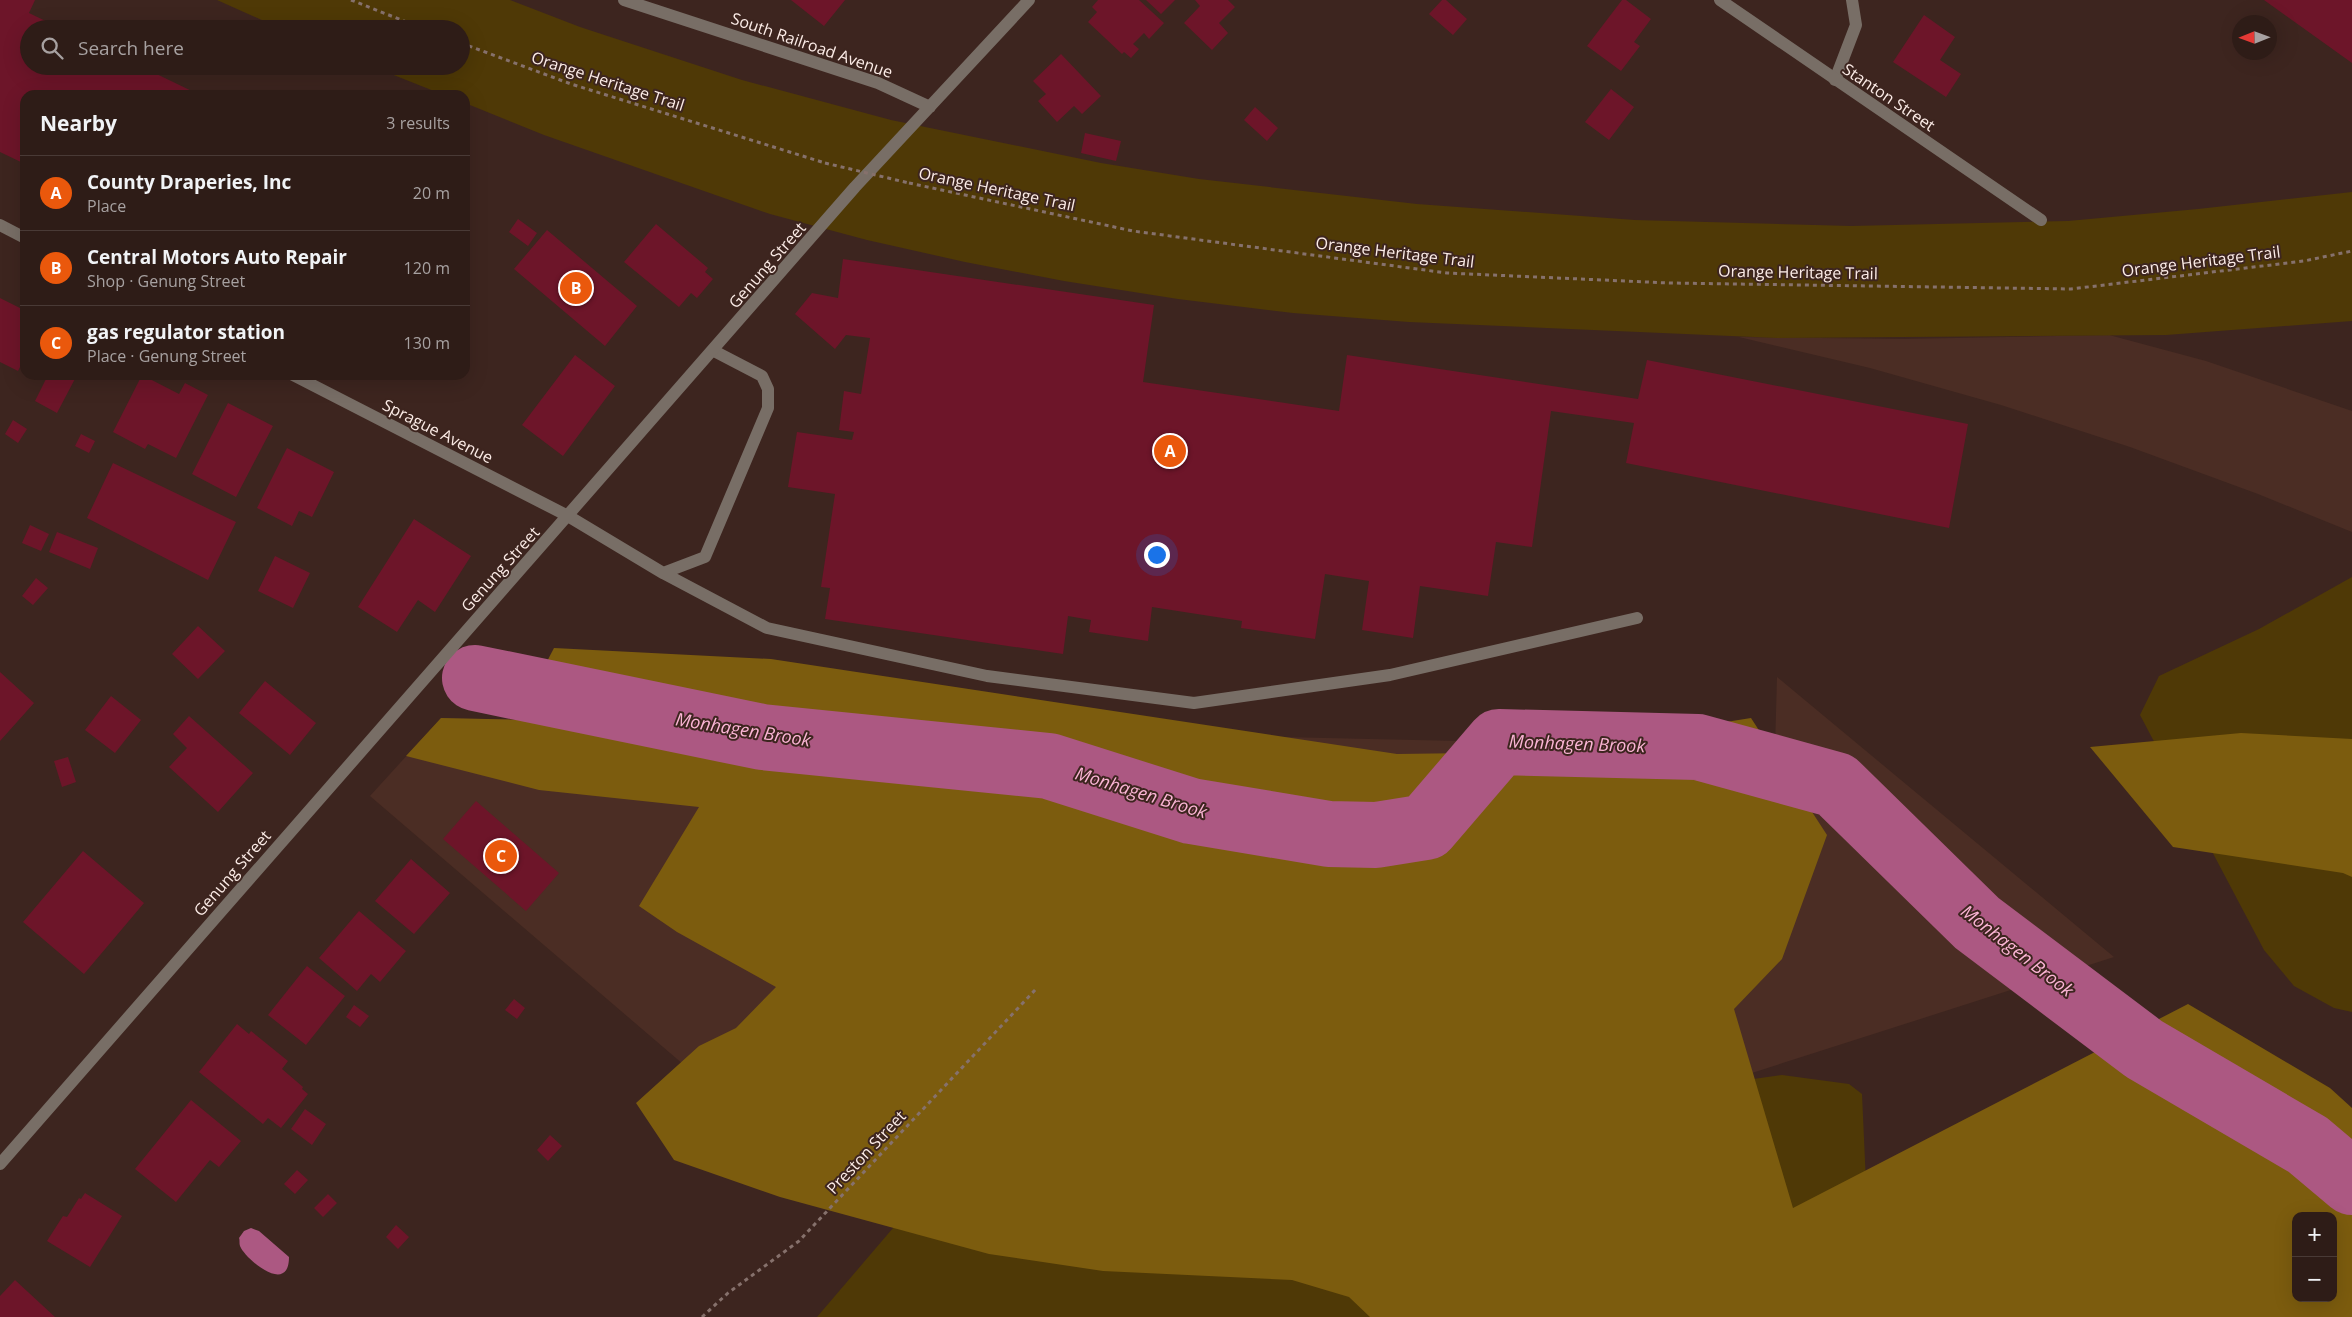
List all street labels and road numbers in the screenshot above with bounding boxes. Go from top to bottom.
street label: South Railroad Avenue [728,7,896,83]
street label: Orange Heritage Trail [529,46,687,116]
street label: Stanton Street [1838,58,1940,136]
street label: Orange Heritage Trail [917,162,1077,216]
street label: Genung Street [723,217,811,313]
street label: Orange Heritage Trail [1314,231,1476,273]
street label: Orange Heritage Trail [2120,240,2282,282]
street label: Orange Heritage Trail [1718,260,1878,284]
street label: Sprague Avenue [379,394,497,468]
street label: Genung Street [456,521,544,616]
street label: Genung Street [188,825,276,921]
street label: Preston Street [822,1105,911,1199]

